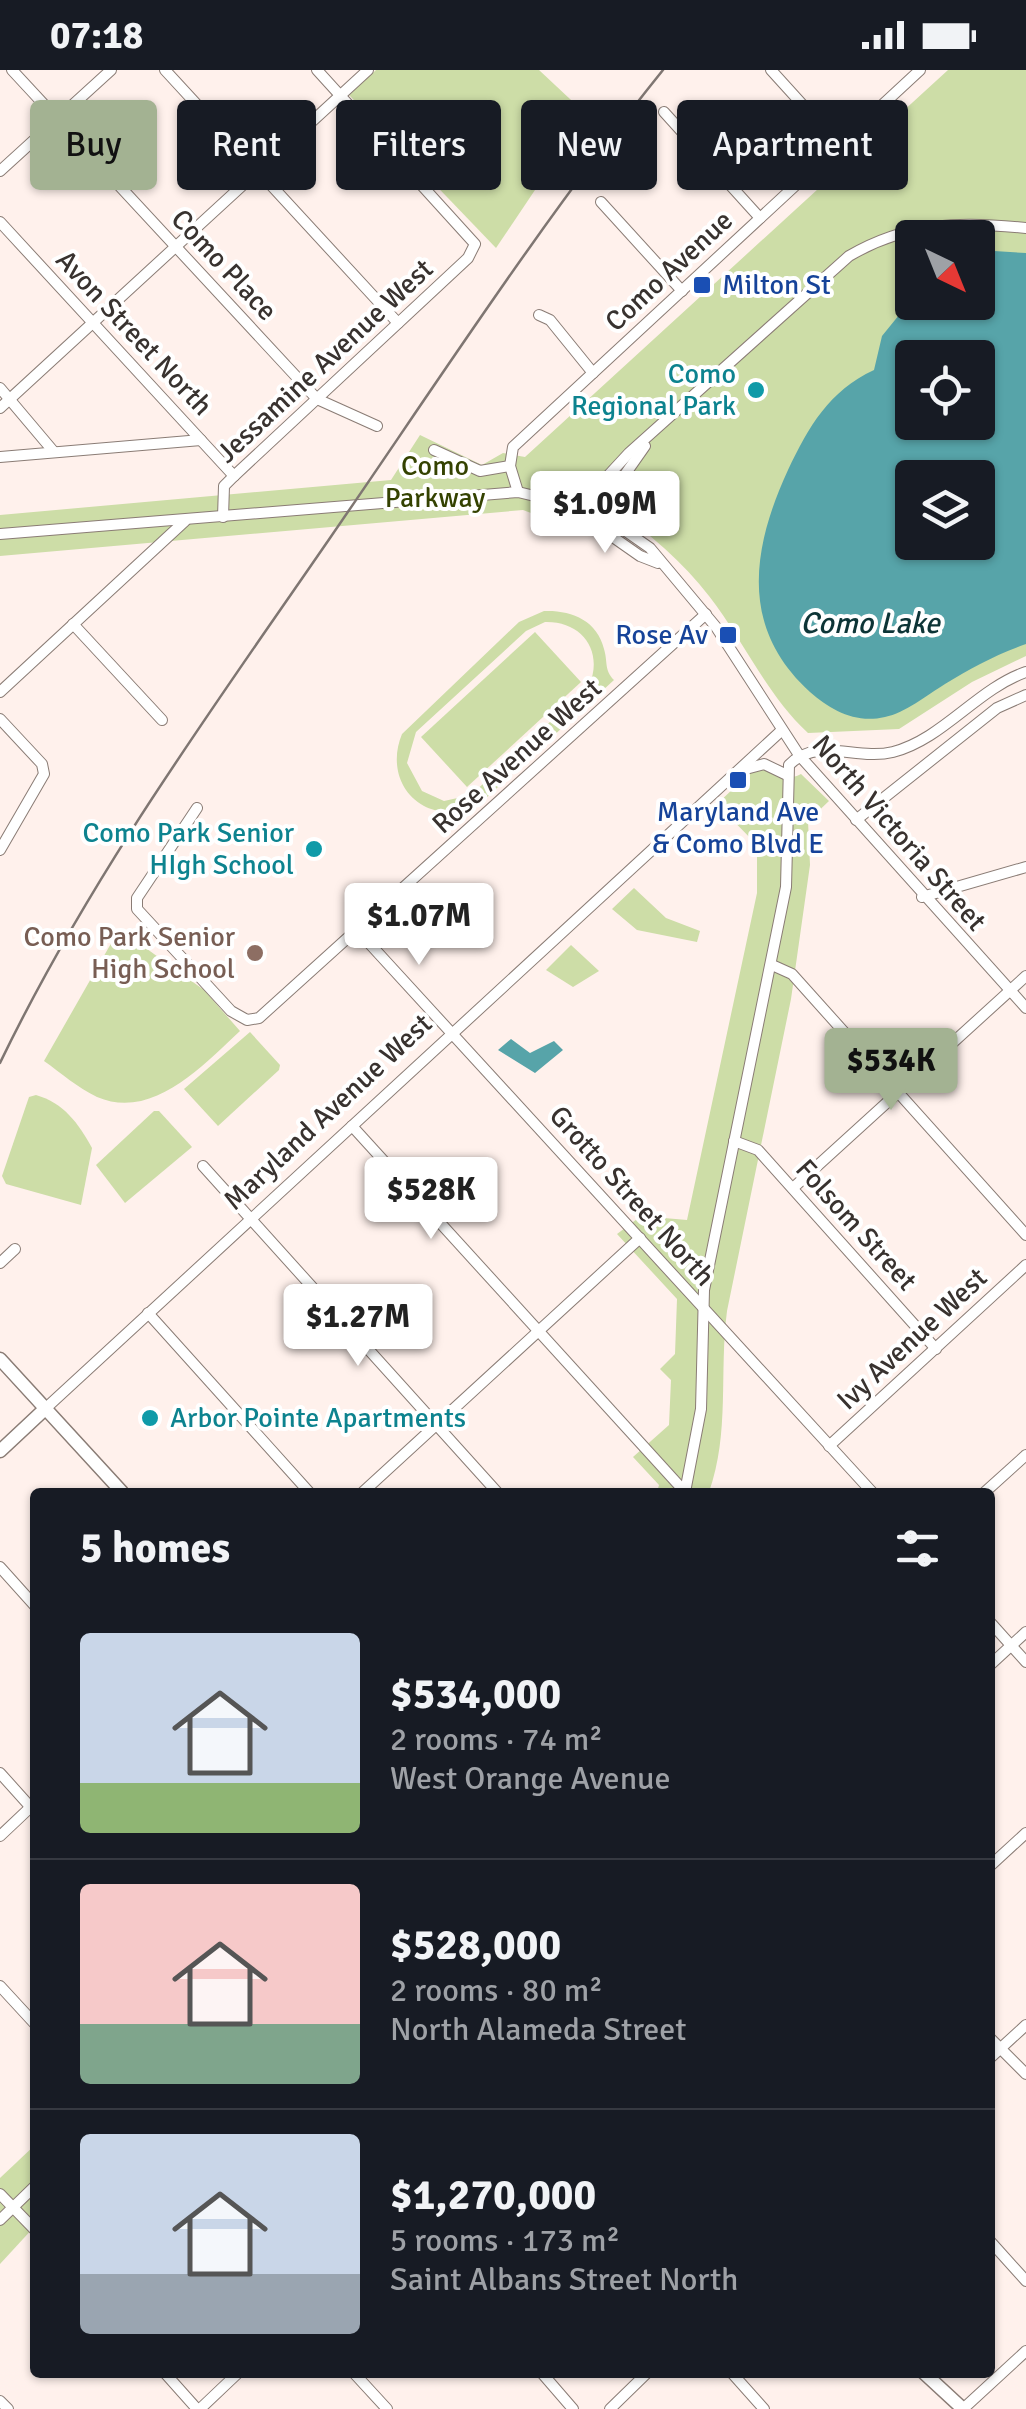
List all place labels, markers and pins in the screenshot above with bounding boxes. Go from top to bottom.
place label: Milton St [722,268,831,302]
marker: Milton St [691,274,713,296]
place label: Como Regional Park [571,357,736,423]
marker: Como Regional Park [745,379,767,401]
pin: $1.09M [524,471,686,556]
place label: Rose Av [615,618,708,652]
marker: Rose Av [717,624,739,646]
marker: Maryland Ave & Como Blvd E [727,769,749,791]
place label: Maryland Ave & Como Blvd E [652,795,824,861]
place label: Como Park Senior HIgh School [82,816,295,882]
marker: Como Park Senior HIgh School [303,838,325,860]
pin: $1.07M [338,883,500,968]
place label: Como Park Senior High School [23,920,236,986]
marker: Como Park Senior High School [244,942,266,964]
pin: $534K [821,1028,961,1113]
pin: $528K [361,1157,501,1242]
pin: $1.27M [277,1284,439,1369]
place label: Arbor Pointe Apartments [170,1401,466,1435]
marker: Arbor Pointe Apartments [139,1407,161,1429]

